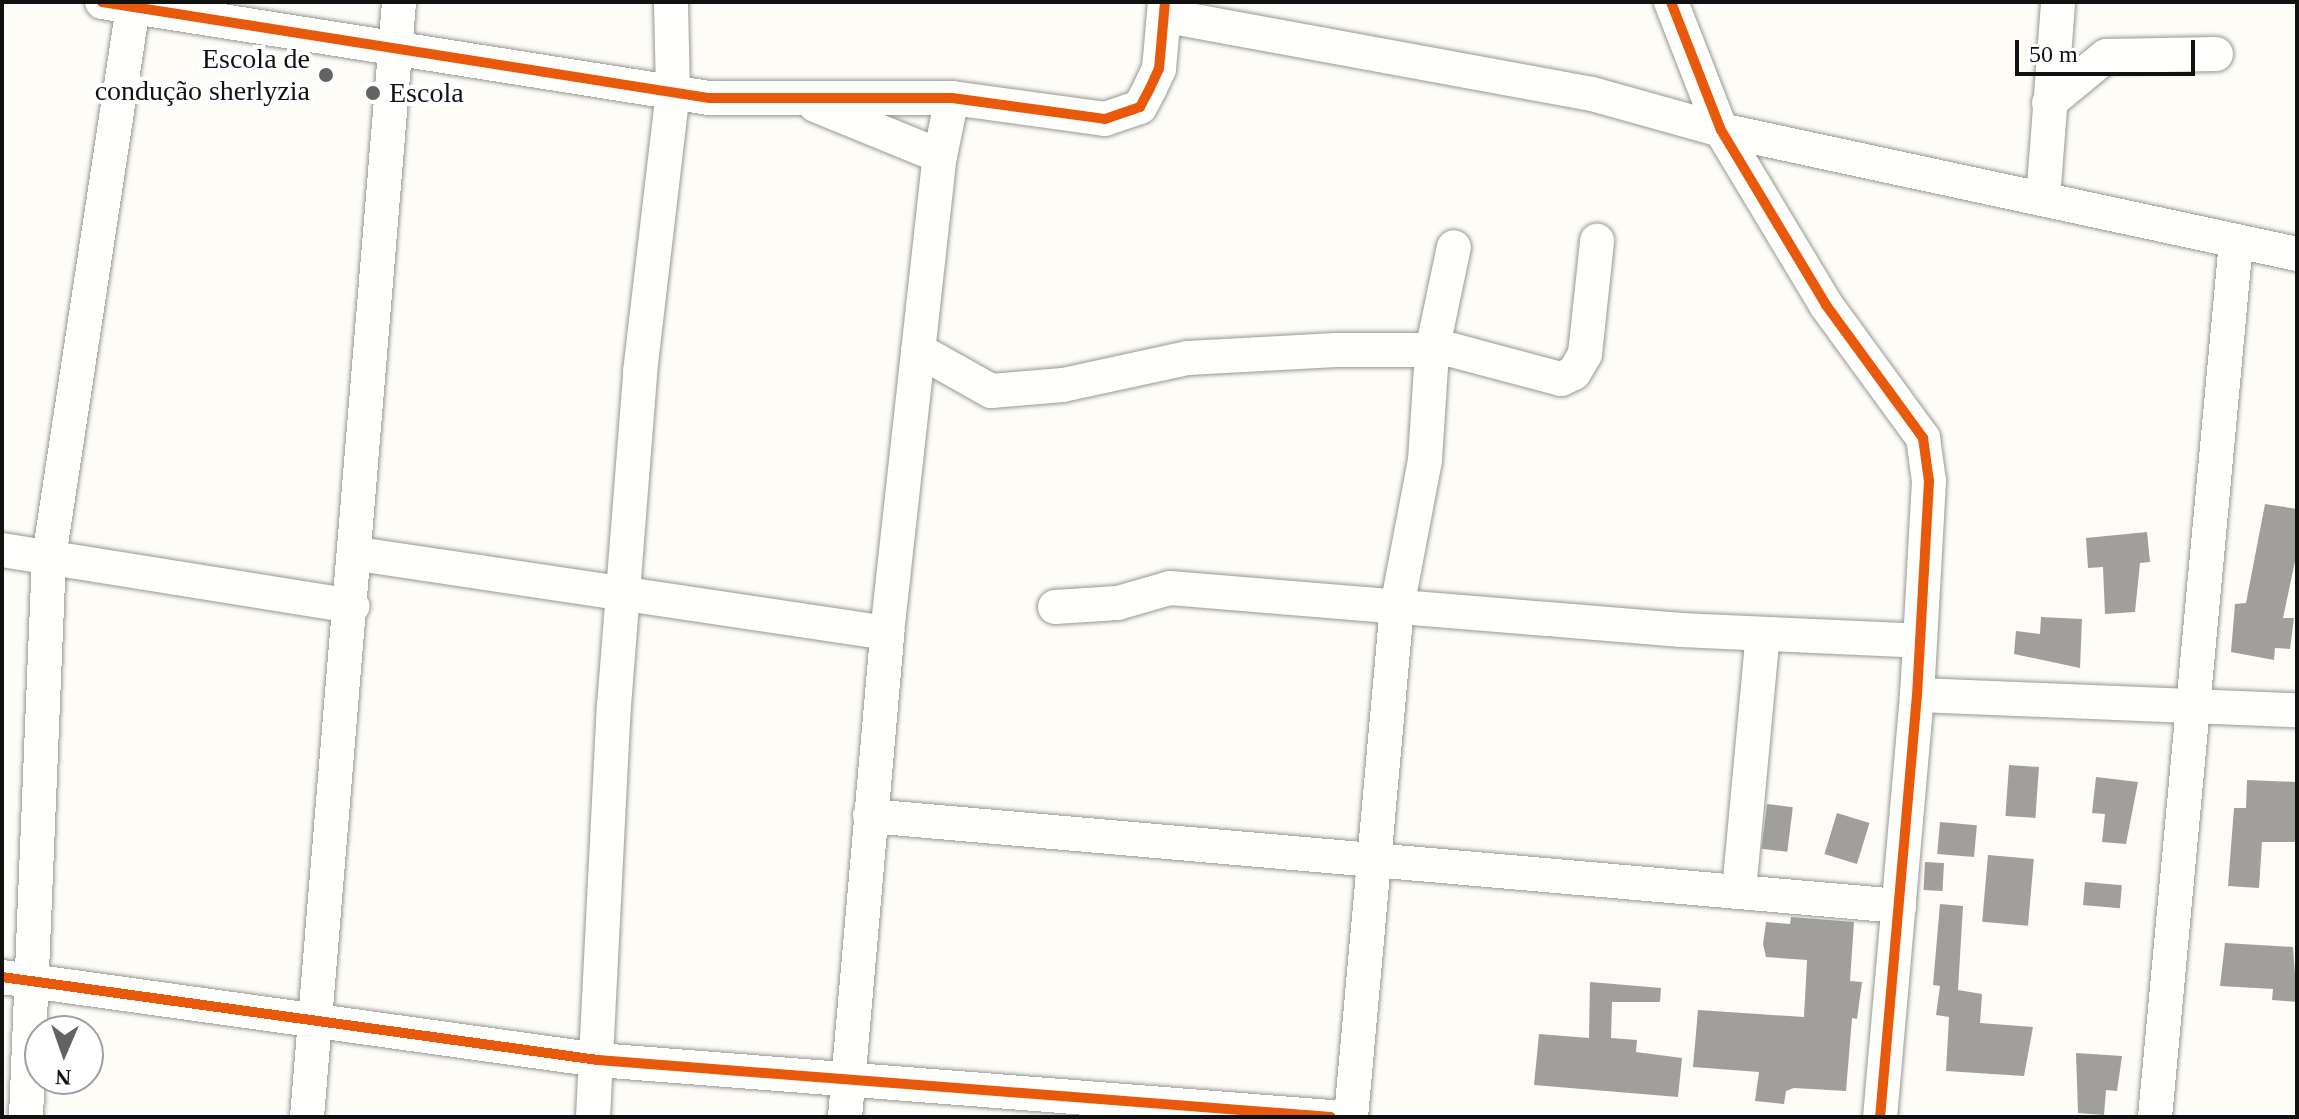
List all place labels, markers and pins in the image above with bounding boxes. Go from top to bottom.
place label: Escola de condução sherlyzia [95,42,310,108]
marker: Escola de condução sherlyzia [317,66,335,84]
place label: Escola [389,76,464,110]
marker: Escola [364,84,382,102]

